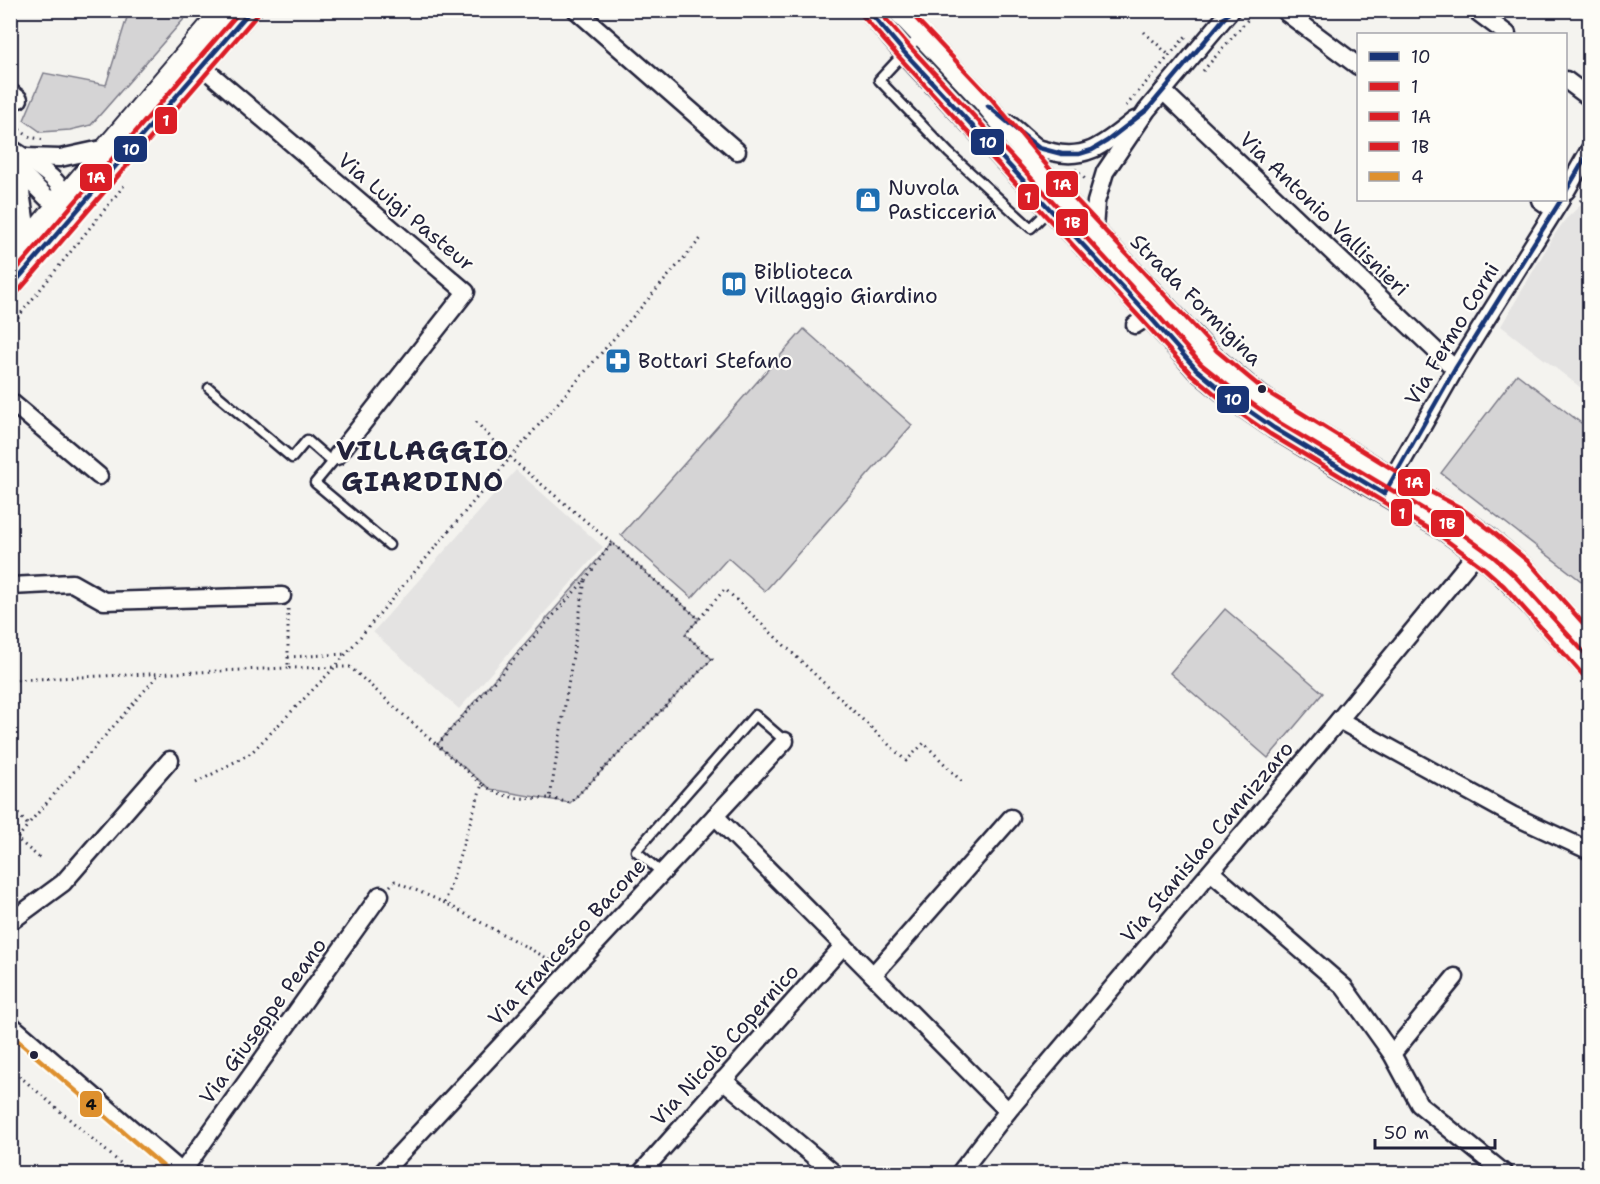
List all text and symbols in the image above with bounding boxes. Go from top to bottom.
legend [1357,33,1567,201]
text: 10 [1411,45,1431,69]
text: 1 [1411,75,1419,99]
text: 1A [1411,105,1431,129]
line badge: 1 [154,106,178,135]
text: 1 [162,110,170,131]
street label: Via Antonio Vallisnieri [1233,126,1415,302]
line badge: 10 [970,128,1005,156]
text: 10 [979,132,997,153]
line badge: 10 [113,135,148,163]
text: 1B [1411,135,1429,159]
text: 10 [122,139,140,160]
street label: Via Luigi Pasteur [332,146,480,278]
line badge: 1A [79,163,113,192]
text: 4 [1411,165,1424,189]
text: 1A [86,167,106,188]
line badge: 1A [1045,170,1079,198]
place label: Nuvola Pasticceria [888,174,996,226]
text: 1A [1052,174,1072,195]
line badge: 1 [1017,183,1040,211]
shop icon: Nuvola Pasticceria [853,185,883,215]
text: 1 [1024,187,1032,208]
line badge: 1B [1055,208,1089,237]
text: 1B [1063,212,1081,233]
street label: Strada Formigina [1124,228,1268,372]
street label: Via Fermo Corni [1398,257,1506,411]
place label: Biblioteca Villaggio Giardino [754,258,938,310]
library icon: Biblioteca Villaggio Giardino [719,269,749,299]
pharmacy icon: Bottari Stefano [603,346,633,376]
place label: Bottari Stefano [638,347,792,375]
unlabelled marker [1256,383,1268,395]
line badge: 10 [1216,385,1250,414]
text: 10 [1224,389,1242,410]
district label: VILLAGGIO GIARDINO [336,432,510,500]
line badge: 1A [1397,468,1431,497]
text: 1A [1404,472,1424,493]
line badge: 1 [1390,498,1413,527]
text: 1 [1398,503,1406,524]
line badge: 1B [1430,509,1465,538]
text: 1B [1438,513,1456,534]
street label: Via Stanislao Cannizzaro [1114,735,1300,949]
street label: Via Francesco Bacone [482,852,652,1032]
street label: Via Giuseppe Peano [193,932,333,1110]
street label: Via Nicolò Copernico [645,958,805,1132]
unlabelled marker [28,1049,40,1061]
line badge: 4 [79,1090,103,1118]
text: 4 [85,1094,97,1115]
scale bar [1375,1112,1495,1150]
text: 50 m [1384,1121,1429,1145]

